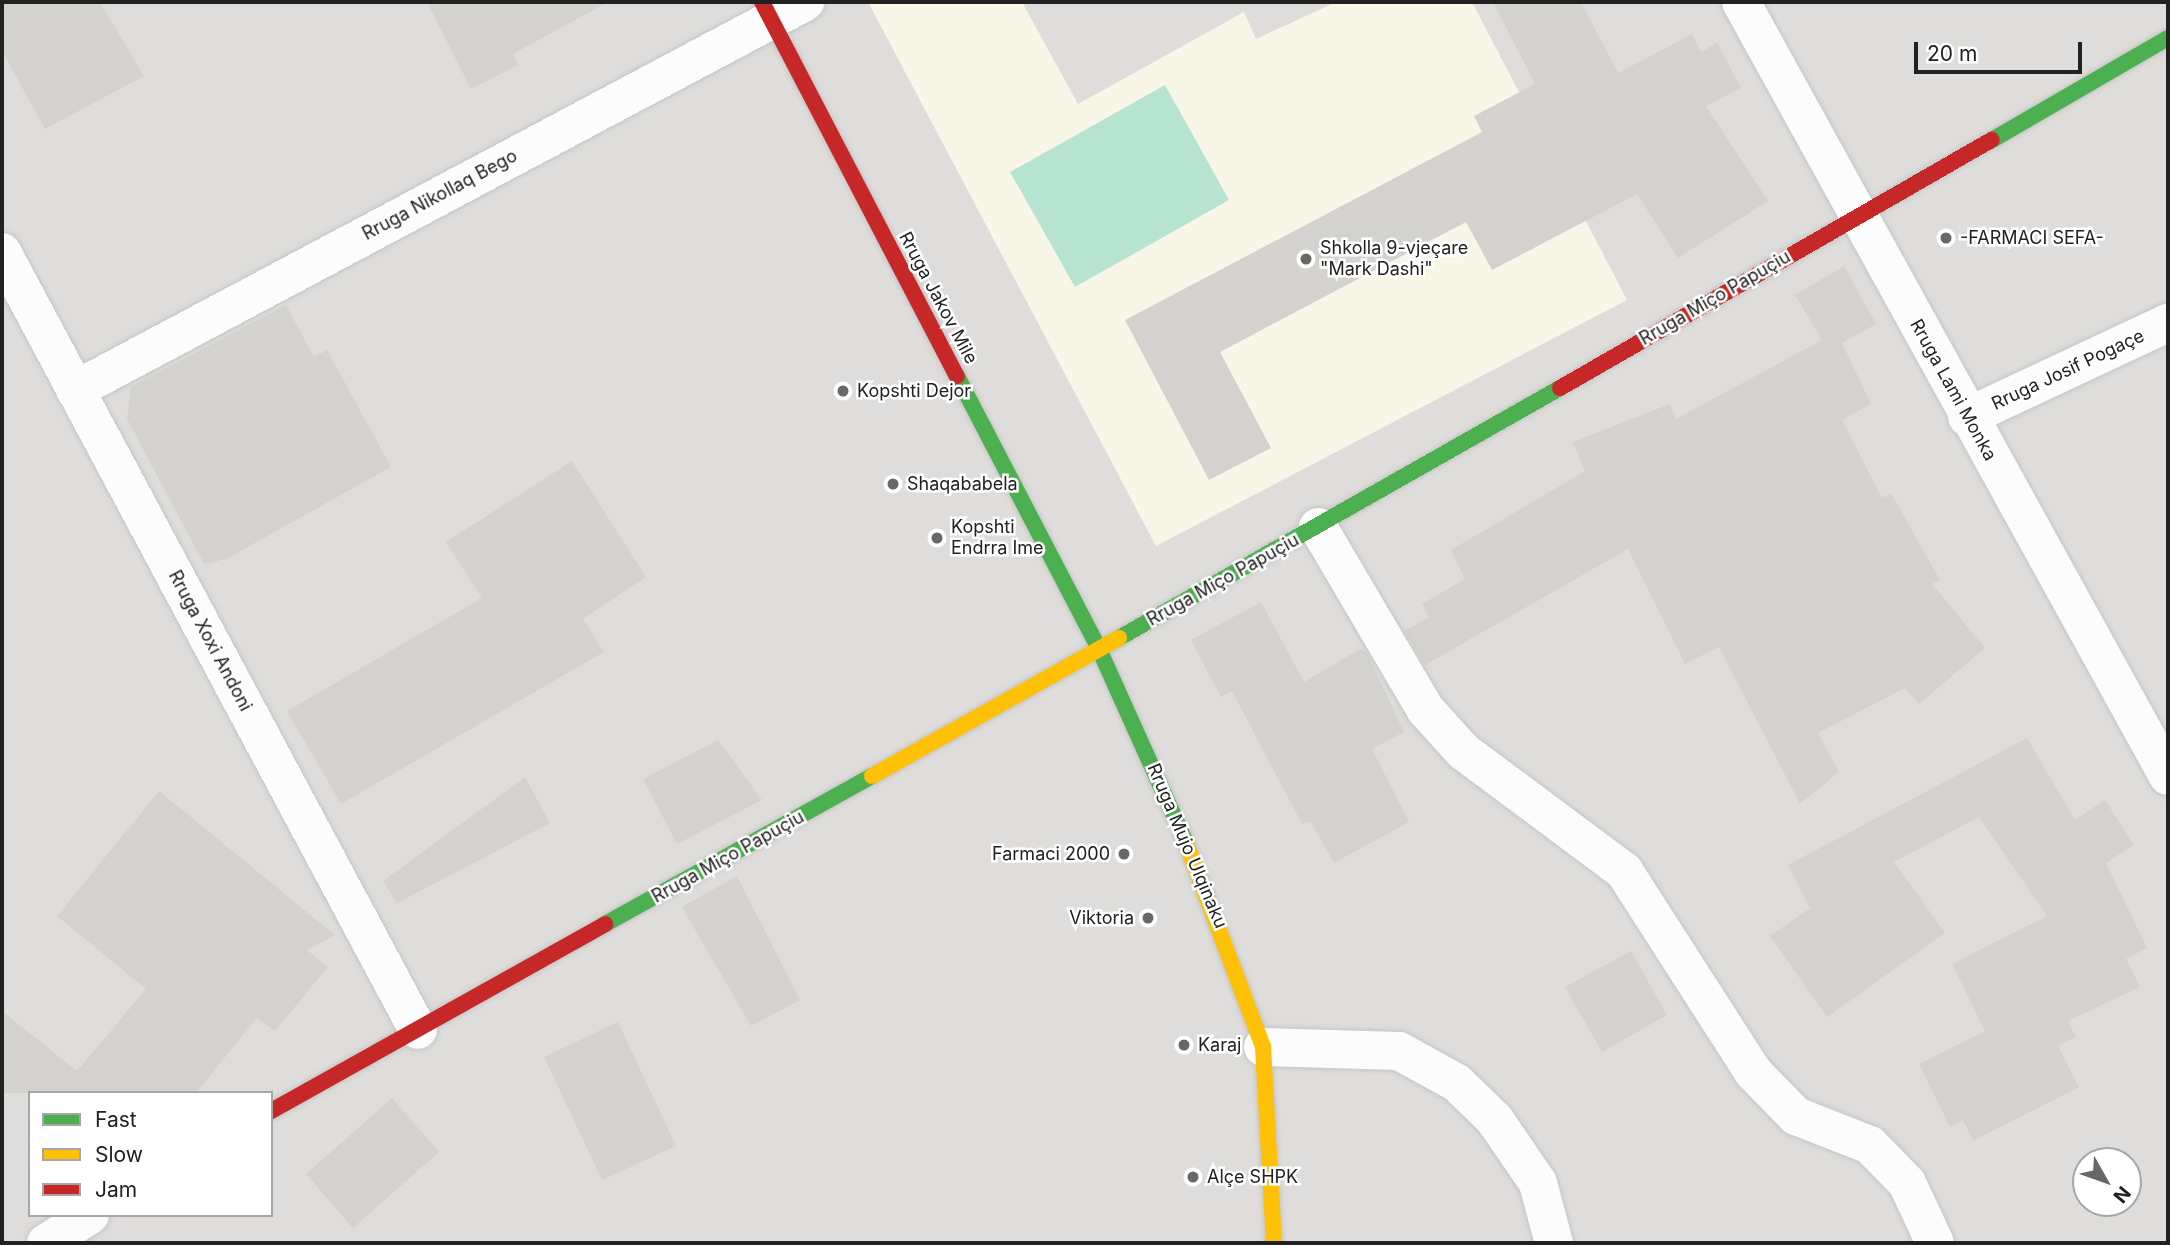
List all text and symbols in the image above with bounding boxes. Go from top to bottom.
scale bar [1918,28,2086,72]
text: 20 m [1927,41,1977,66]
street label: Rruga Nikollaq Bego [359,145,521,245]
place label: -FARMACI SEFA- [1960,227,2104,249]
street label: Rruga Jakov Mile [894,228,982,368]
marker: -FARMACI SEFA- [1938,230,1954,246]
place label: Shkolla 9-vjeçare "Mark Dashi" [1320,238,1468,280]
street label: Rruga Miço Papuçiu [1636,246,1794,350]
marker: Shkolla 9-vjeçare "Mark Dashi" [1298,251,1314,267]
street label: Rruga Lami Monka [1905,316,2001,464]
street label: Rruga Josif Pogaçe [1988,325,2148,415]
place label: Kopshti Dejor [857,380,971,402]
marker: Kopshti Dejor [835,383,851,399]
place label: Shaqababela [907,473,1018,495]
marker: Shaqababela [885,476,901,492]
place label: Kopshti Endrra Ime [951,517,1044,560]
street label: Rruga Miço Papuçiu [1143,529,1303,631]
marker: Kopshti Endrra Ime [929,530,945,546]
street label: Rruga Xoxi Andoni [164,567,256,715]
street label: Rruga Mujo Ulqinaku [1143,760,1231,932]
street label: Rruga Miço Papuçiu [648,806,808,908]
place label: Farmaci 2000 [992,843,1110,865]
marker: Farmaci 2000 [1116,846,1132,862]
place label: Viktoria [1069,907,1134,929]
marker: Viktoria [1140,910,1156,926]
place label: Karaj [1198,1034,1241,1056]
marker: Karaj [1176,1037,1192,1053]
legend [28,1091,273,1217]
text: Fast [95,1107,137,1132]
text: Slow [95,1142,143,1167]
north arrow [2072,1147,2142,1217]
place label: Alçe SHPK [1207,1166,1298,1188]
marker: Alçe SHPK [1185,1169,1201,1185]
text: Jam [95,1177,137,1202]
text: N [2108,1182,2135,1207]

